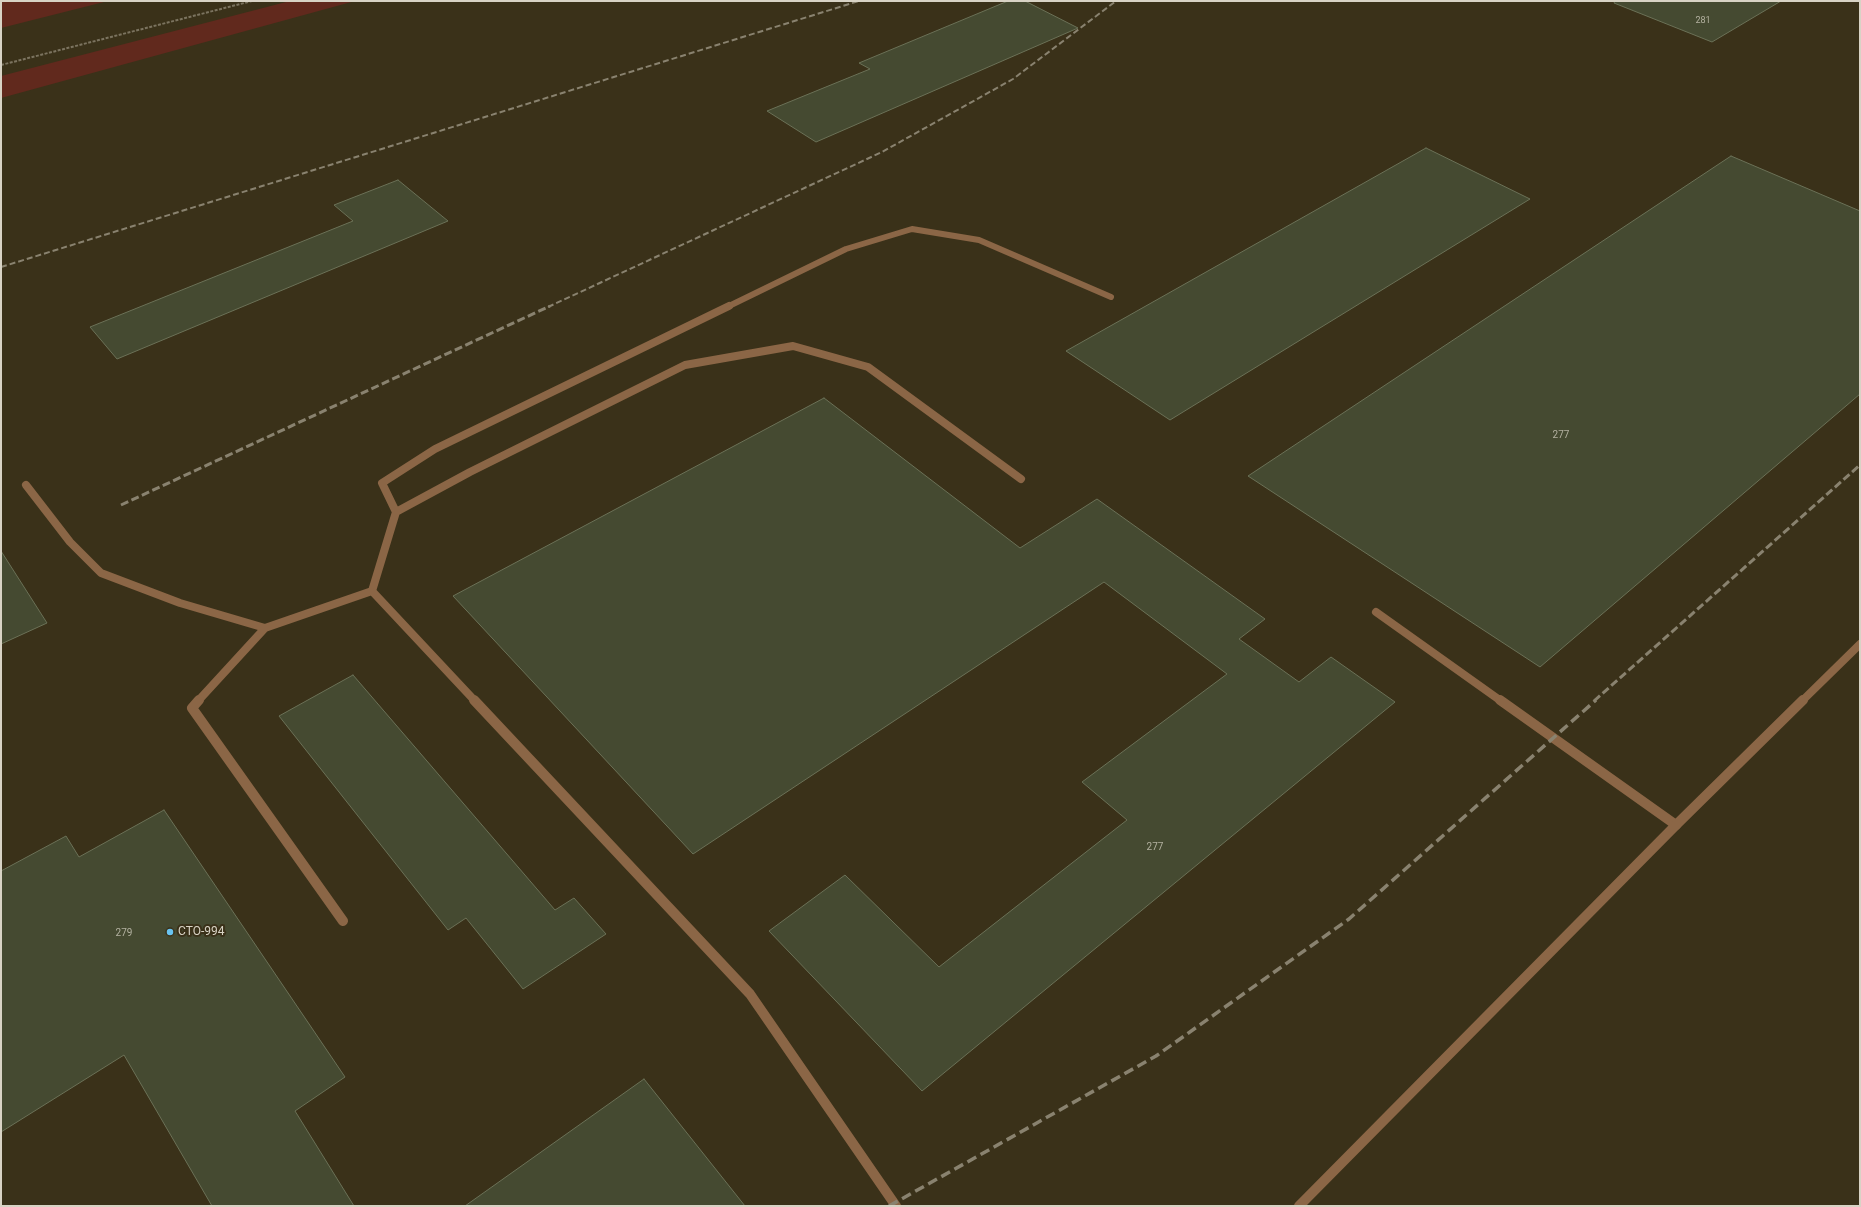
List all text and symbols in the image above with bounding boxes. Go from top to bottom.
house number: 281 [1695,16,1711,26]
house number: 277 [1553,429,1569,441]
house number: 277 [1147,841,1163,853]
place label: СТО-994 [178,925,224,939]
house number: 279 [116,927,132,939]
marker: СТО-994 [165,927,175,937]

